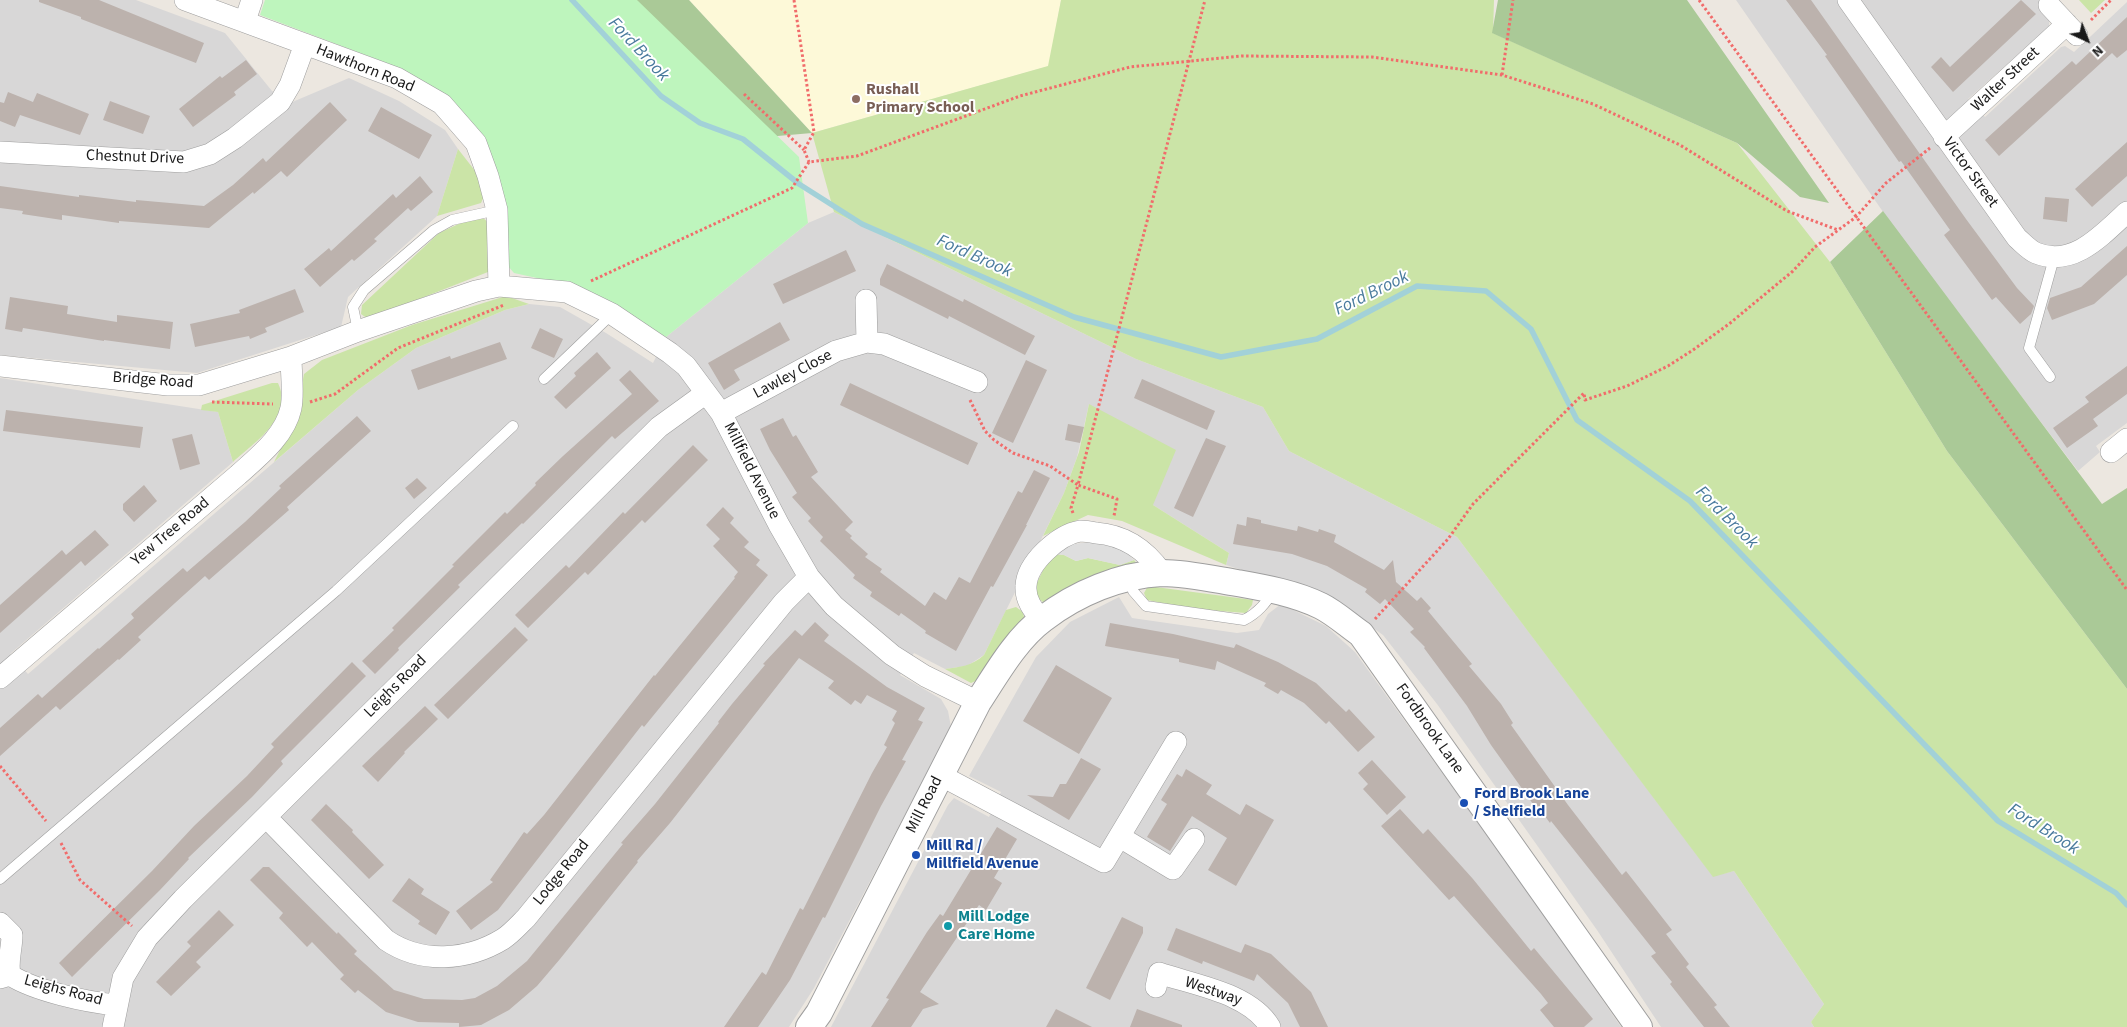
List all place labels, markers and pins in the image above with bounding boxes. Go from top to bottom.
place label: Rushall Primary School [866,80,974,118]
marker: Rushall Primary School [850,93,862,105]
place label: Ford Brook Lane / Shelfield [1474,784,1589,822]
marker: Ford Brook Lane / Shelfield [1458,797,1470,809]
place label: Mill Rd / Millfield Avenue [926,836,1039,874]
marker: Mill Rd / Millfield Avenue [910,849,922,861]
place label: Mill Lodge Care Home [958,907,1035,945]
marker: Mill Lodge Care Home [942,920,954,932]

